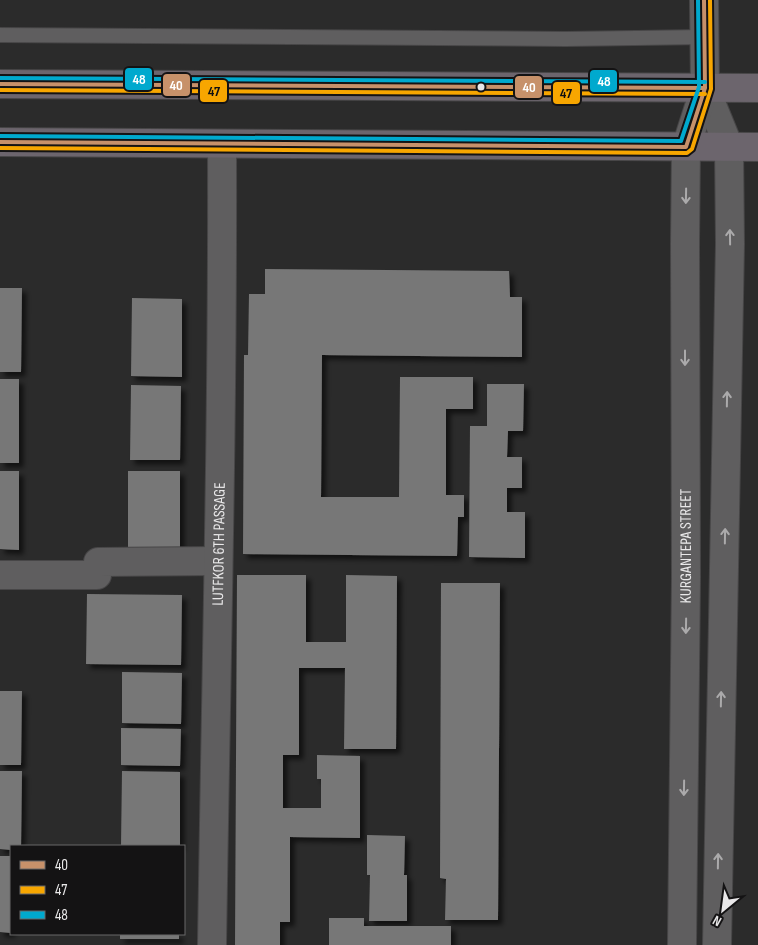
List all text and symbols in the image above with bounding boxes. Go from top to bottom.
line badge: 48 [124,67,153,91]
line badge: 48 [589,69,618,93]
text: 48 [132,71,146,88]
line badge: 40 [162,73,191,97]
text: 48 [597,73,611,90]
line badge: 40 [514,75,543,99]
text: 40 [169,77,183,94]
line badge: 47 [199,79,228,103]
text: 40 [522,79,536,96]
line badge: 47 [552,81,581,105]
unlabelled marker [476,82,486,92]
text: 47 [208,83,221,100]
text: 47 [560,85,573,102]
one-way arrow [681,188,691,204]
one-way arrow [725,229,735,246]
one-way arrow [681,350,690,366]
one-way arrow [723,392,732,408]
street label: LUTFKOR 6TH PASSAGE [208,482,229,606]
street label: KURGANTEPA STREET [676,488,696,604]
one-way arrow [720,529,729,545]
one-way arrow [681,618,690,634]
one-way arrow [717,691,726,707]
one-way arrow [679,780,688,796]
legend [10,845,185,935]
one-way arrow [713,854,723,870]
text: 40 [55,856,68,875]
text: 47 [55,881,67,900]
north arrow [698,885,748,935]
text: 48 [55,906,68,925]
text: N [710,912,724,930]

